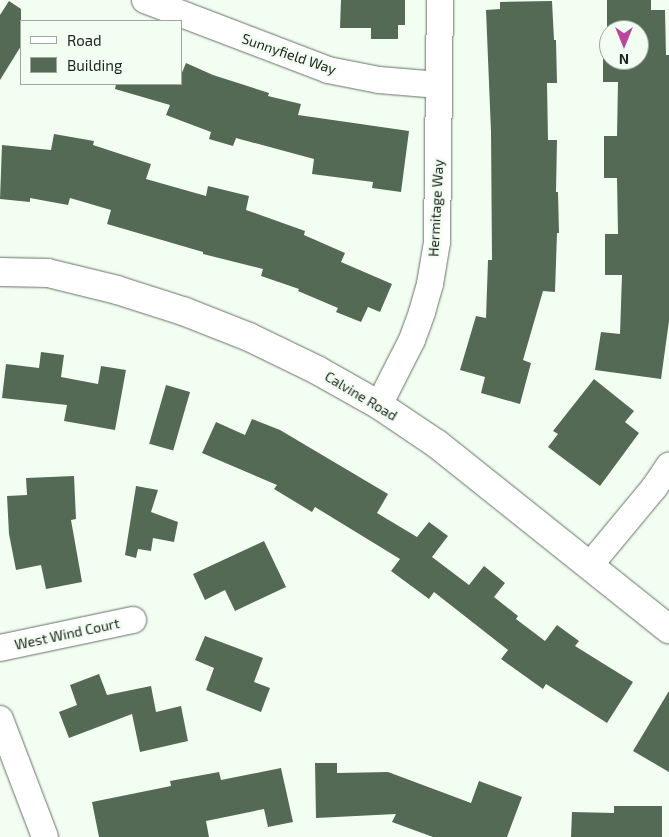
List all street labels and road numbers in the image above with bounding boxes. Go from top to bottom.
street label: Sunnyfield Way [239,30,339,78]
street label: Hermitage Way [425,159,447,257]
street label: Calvine Road [322,368,400,424]
street label: West Wind Court [13,615,121,653]

